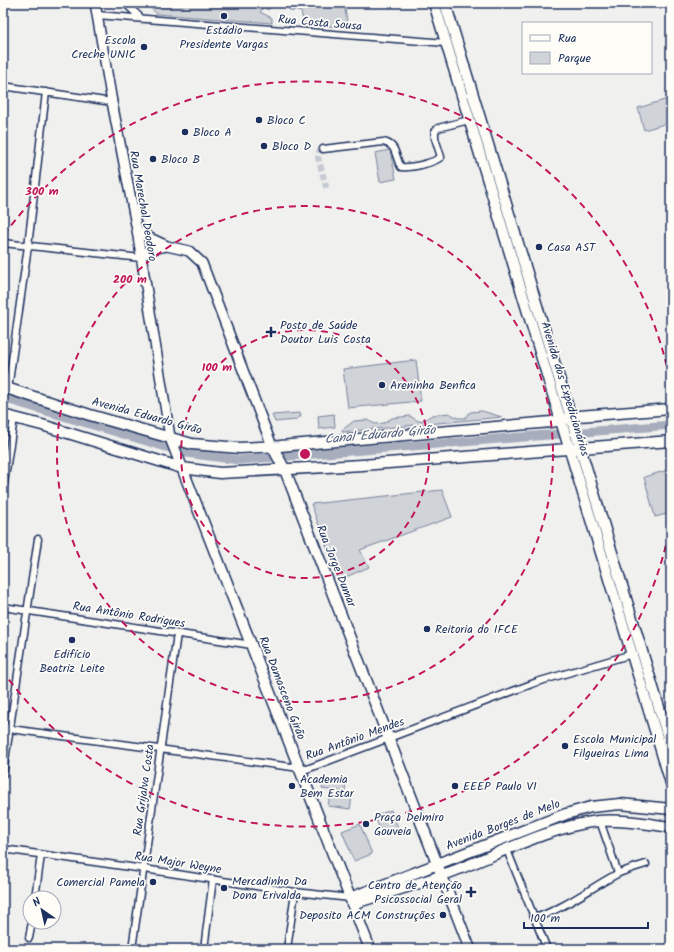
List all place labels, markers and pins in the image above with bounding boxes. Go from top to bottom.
marker: Estádio Presidente Vargas [219,11,229,21]
place label: Estádio Presidente Vargas [180,21,268,54]
place label: Escola Creche UNIC [71,31,136,64]
marker: Escola Creche UNIC [139,42,149,52]
place label: Bloco C [267,111,306,130]
marker: Bloco C [254,115,264,125]
place label: Bloco A [193,123,232,142]
marker: Bloco A [180,127,190,137]
place label: Bloco D [272,137,312,156]
marker: Bloco D [259,141,269,151]
place label: Bloco B [161,150,200,169]
marker: Bloco B [148,154,158,164]
place label: Casa AST [547,238,597,257]
marker: Casa AST [534,242,544,252]
place label: Posto de Saúde Doutor Luis Costa [280,316,371,349]
marker: Posto de Saúde Doutor Luis Costa [265,326,277,338]
place label: Areninha Benfica [390,376,476,395]
marker: Areninha Benfica [377,380,387,390]
centre of rings [298,447,312,461]
place label: Reitoria do IFCE [435,620,519,639]
marker: Reitoria do IFCE [422,624,432,634]
marker: Edifício Beatriz Leite [67,635,77,645]
place label: Edifício Beatriz Leite [39,645,105,678]
place label: Escola Municipal Filgueiras Lima [573,730,656,763]
marker: Escola Municipal Filgueiras Lima [560,741,570,751]
place label: Academia Bem Estar [300,770,355,803]
place label: EEEP Paulo VI [463,777,537,796]
marker: Academia Bem Estar [287,781,297,791]
marker: EEEP Paulo VI [450,781,460,791]
place label: Praça Delmiro Gouveia [374,808,444,841]
marker: Praça Delmiro Gouveia [361,819,371,829]
place label: Mercadinho Da Dona Erivalda [232,872,307,905]
place label: Comercial Pamela [56,873,145,892]
place label: Centro de Atenção Psicossocial Geral [368,876,462,909]
marker: Comercial Pamela [148,877,158,887]
marker: Mercadinho Da Dona Erivalda [219,883,229,893]
marker: Centro de Atenção Psicossocial Geral [465,886,477,898]
place label: Deposito ACM Construções [299,906,435,925]
marker: Deposito ACM Construções [438,910,448,920]

